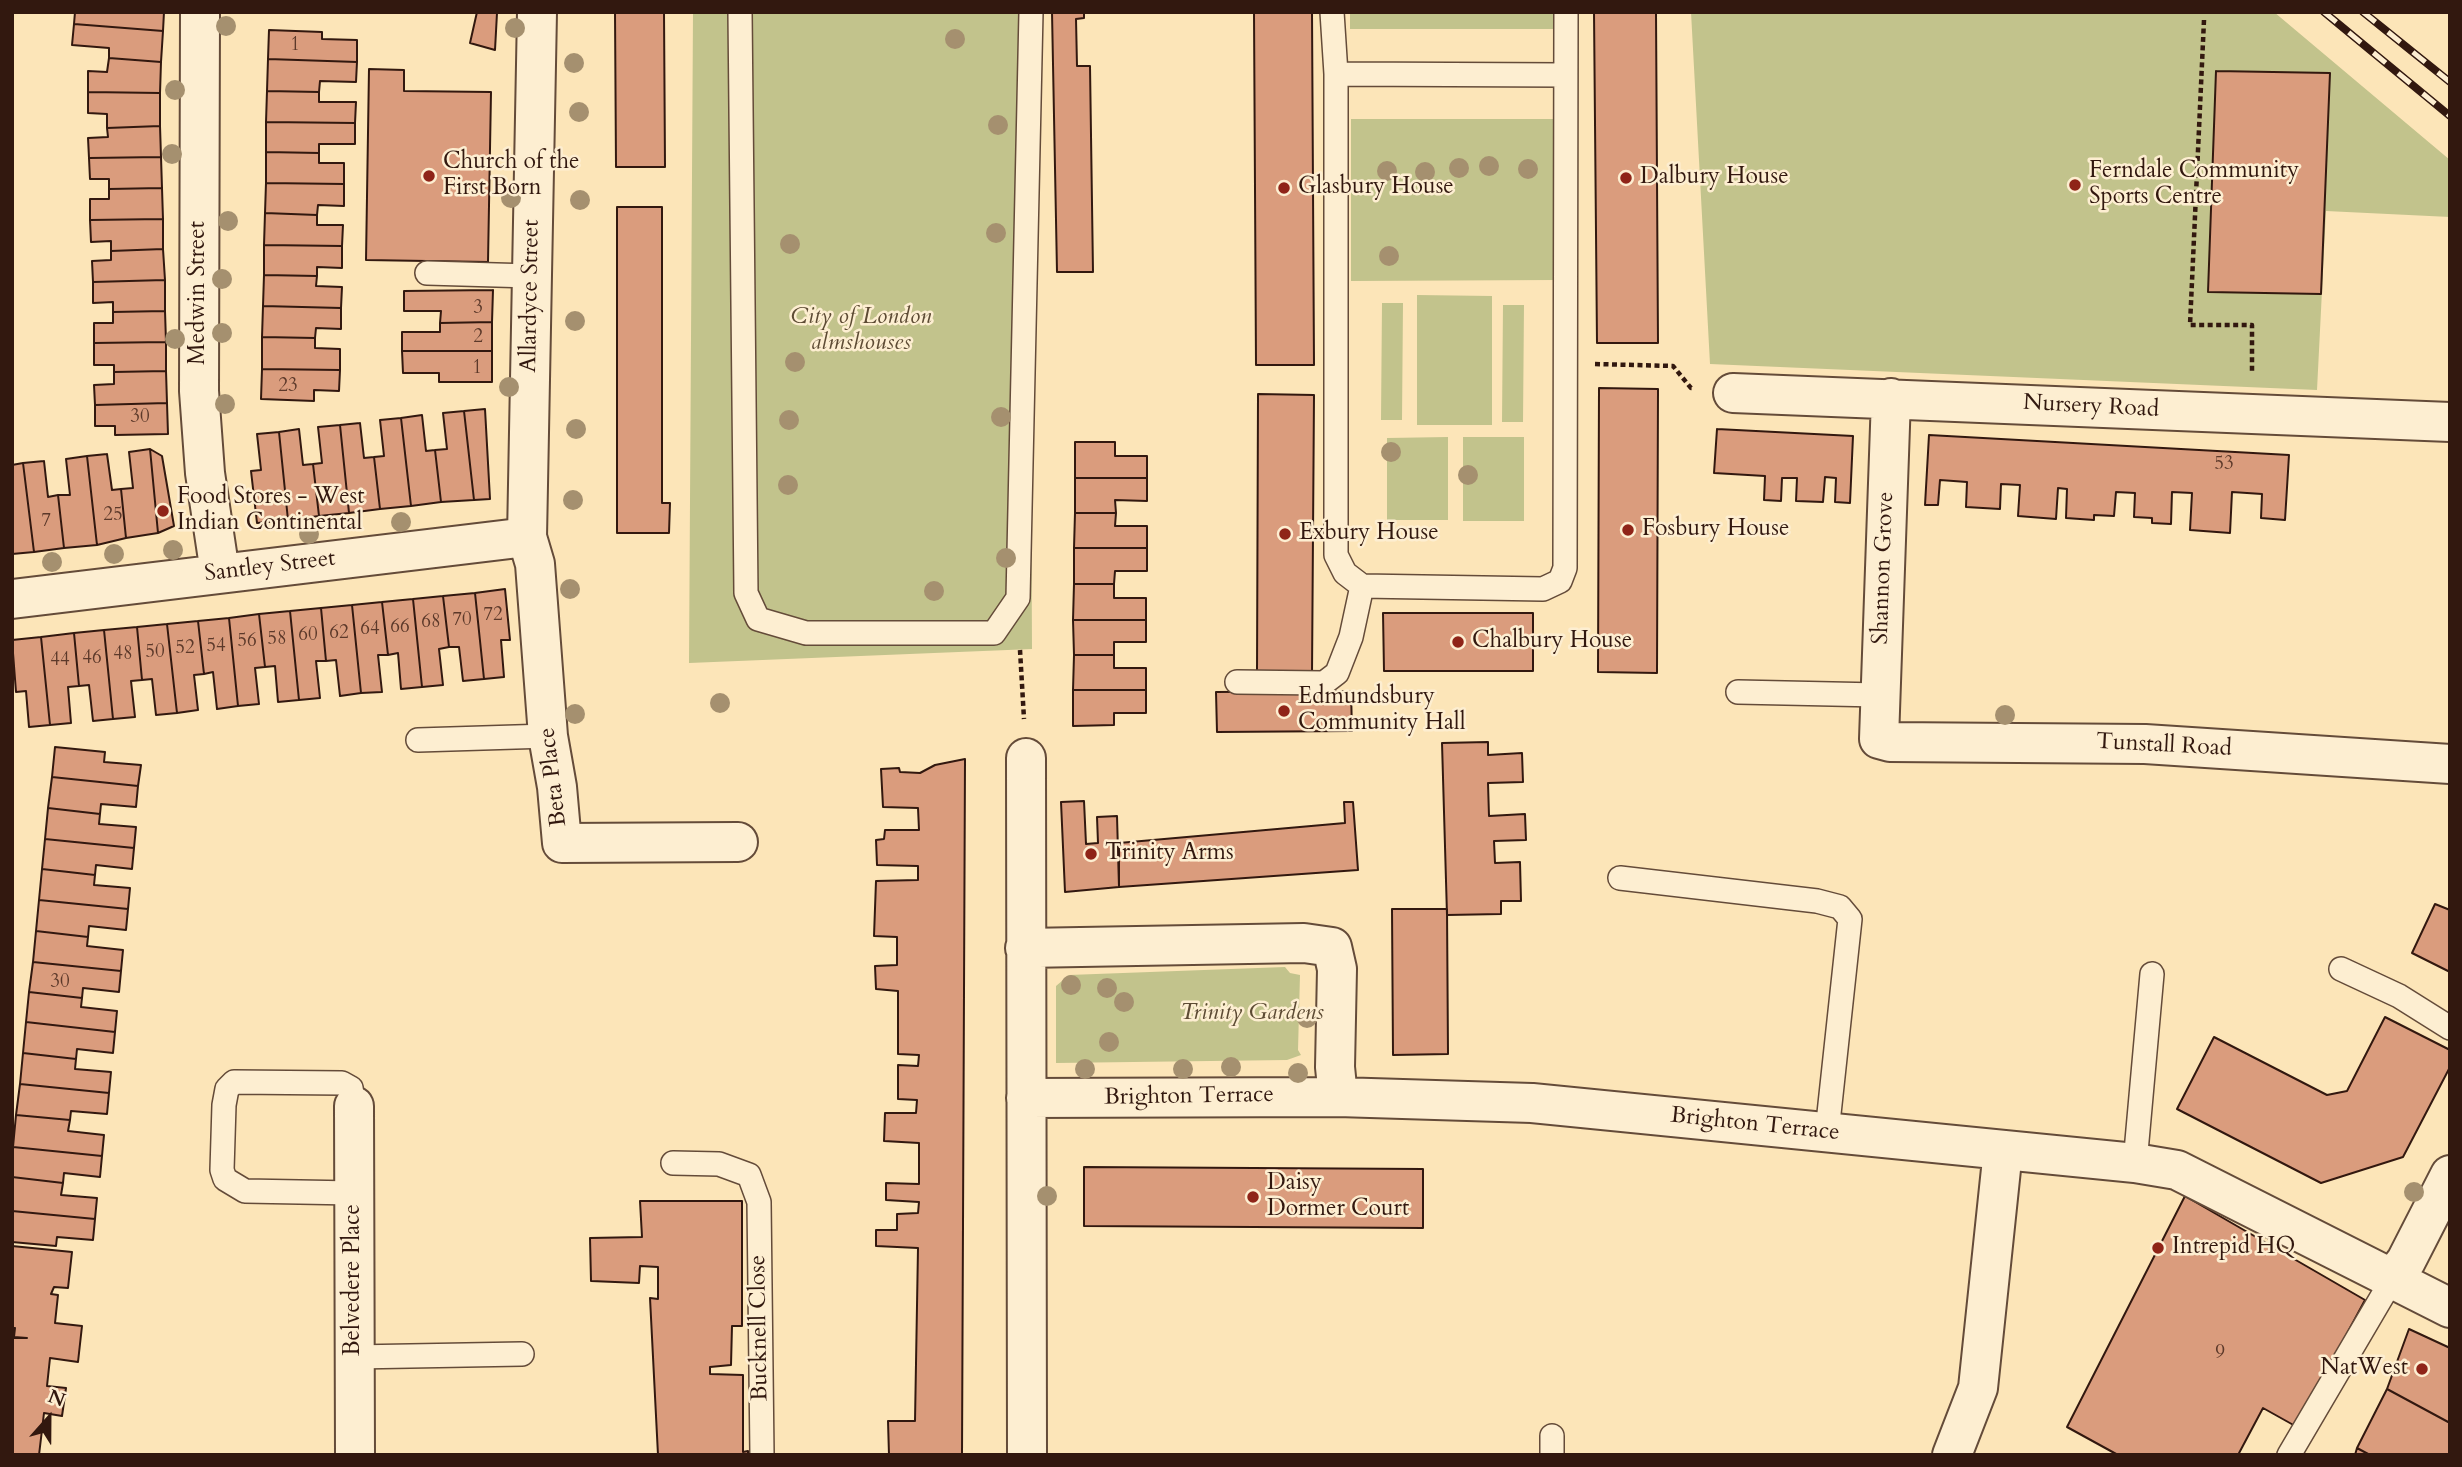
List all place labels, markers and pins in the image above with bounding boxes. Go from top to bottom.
place label: Church of the First Born [443,149,579,203]
place label: Ferndale Community Sports Centre [2089,158,2299,212]
place label: Dalbury House [1640,164,1789,192]
marker: Church of the First Born [421,168,437,184]
marker: Dalbury House [1618,170,1634,186]
place label: Glasbury House [1298,174,1454,202]
marker: Ferndale Community Sports Centre [2067,177,2083,193]
marker: Glasbury House [1276,180,1292,196]
place label: Food Stores - West Indian Continental [177,484,365,538]
marker: Food Stores - West Indian Continental [155,503,171,519]
place label: Fosbury House [1642,516,1789,544]
place label: Exbury House [1299,520,1439,548]
marker: Fosbury House [1620,522,1636,538]
marker: Exbury House [1277,526,1293,542]
place label: Chalbury House [1472,628,1632,656]
marker: Chalbury House [1450,634,1466,650]
place label: Edmundsbury Community Hall [1298,684,1466,738]
marker: Edmundsbury Community Hall [1276,703,1292,719]
place label: Trinity Arms [1105,840,1234,868]
marker: Trinity Arms [1083,846,1099,862]
place label: Daisy Dormer Court [1267,1170,1409,1224]
marker: Daisy Dormer Court [1245,1189,1261,1205]
place label: Intrepid HQ [2172,1234,2295,1262]
marker: Intrepid HQ [2150,1240,2166,1256]
place label: NatWest [2320,1355,2408,1383]
marker: NatWest [2414,1361,2430,1377]

